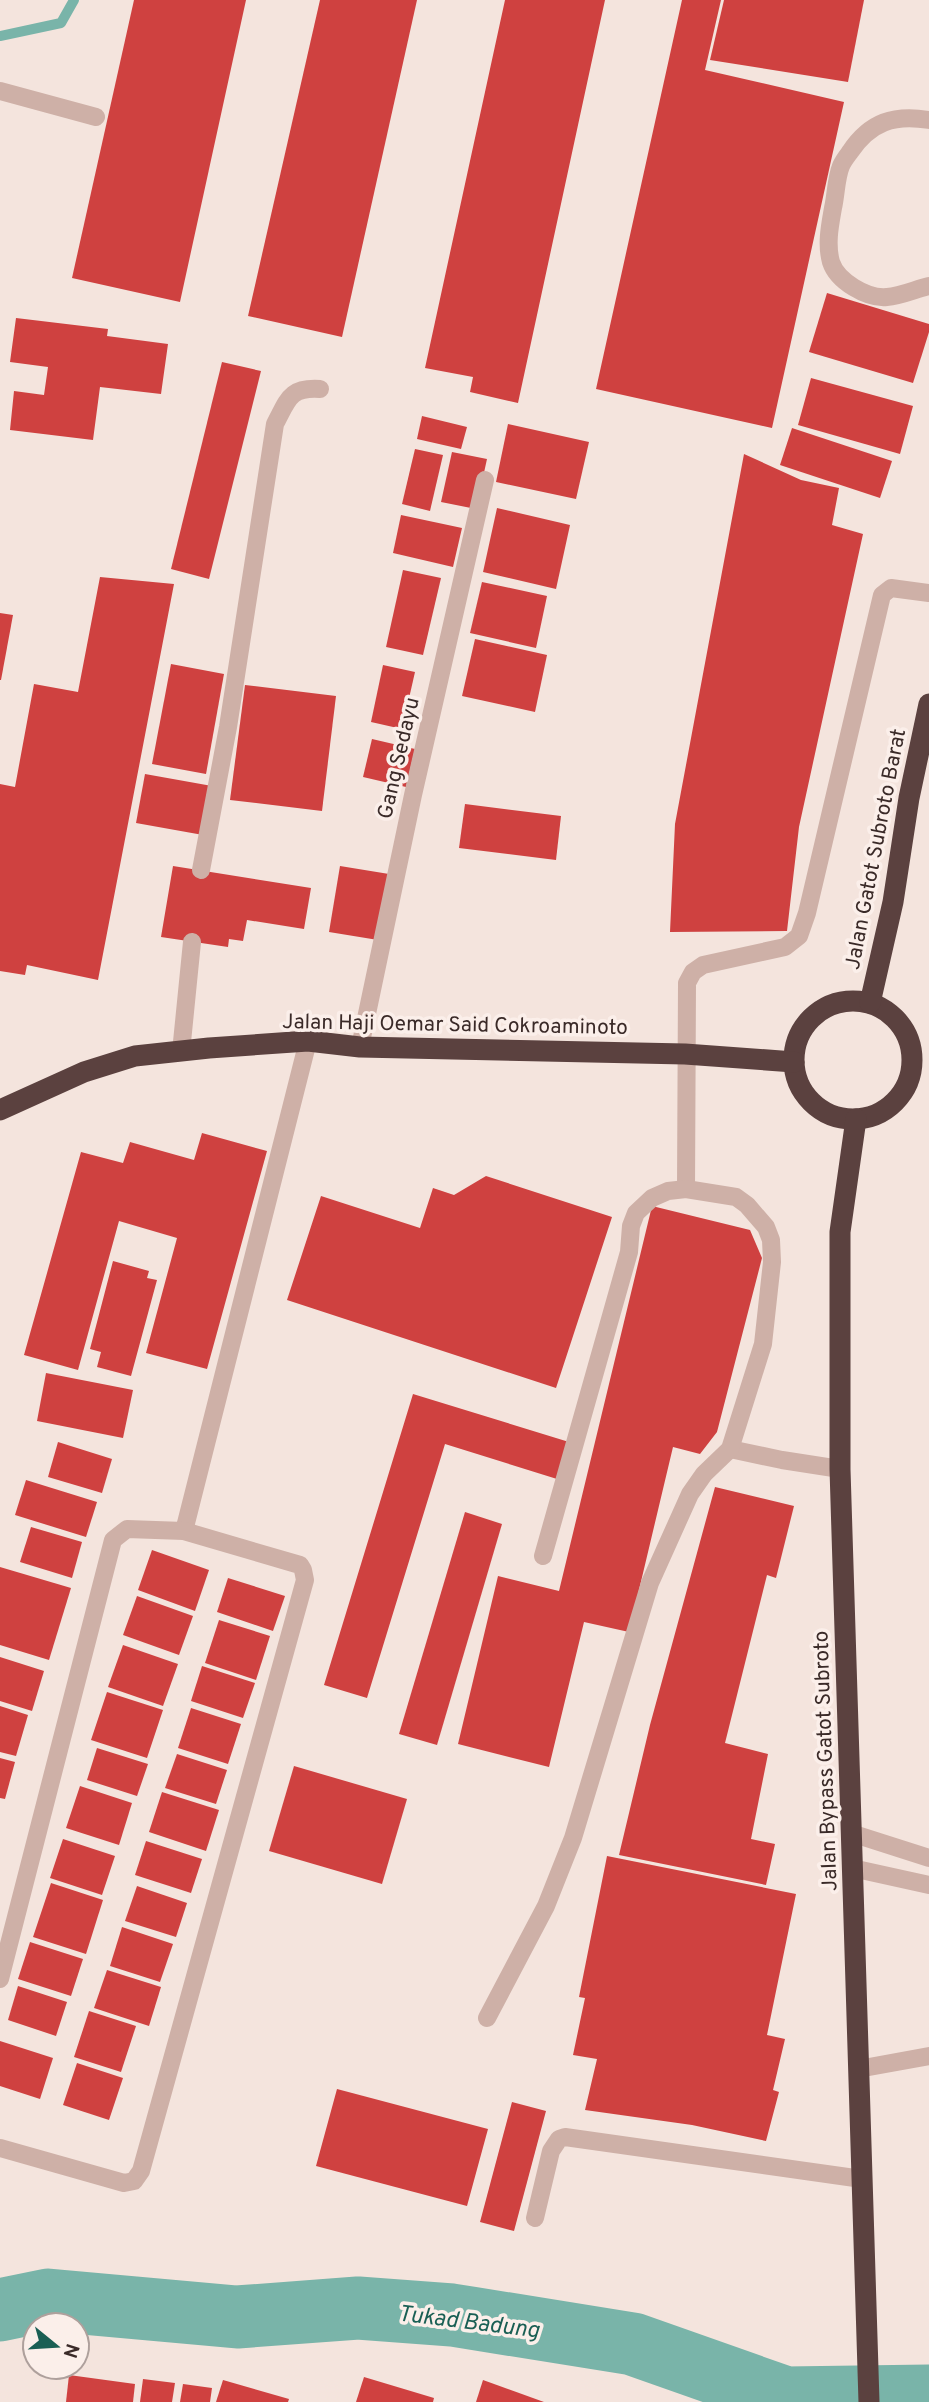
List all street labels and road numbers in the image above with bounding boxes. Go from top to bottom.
street label: Gang Sedayu [372,695,427,822]
street label: Jalan Gatot Subroto Barat [840,727,913,972]
street label: Jalan Haji Oemar Said Cokroaminoto [282,1009,628,1042]
street label: Jalan Bypass Gatot Subroto [808,1630,845,1892]

